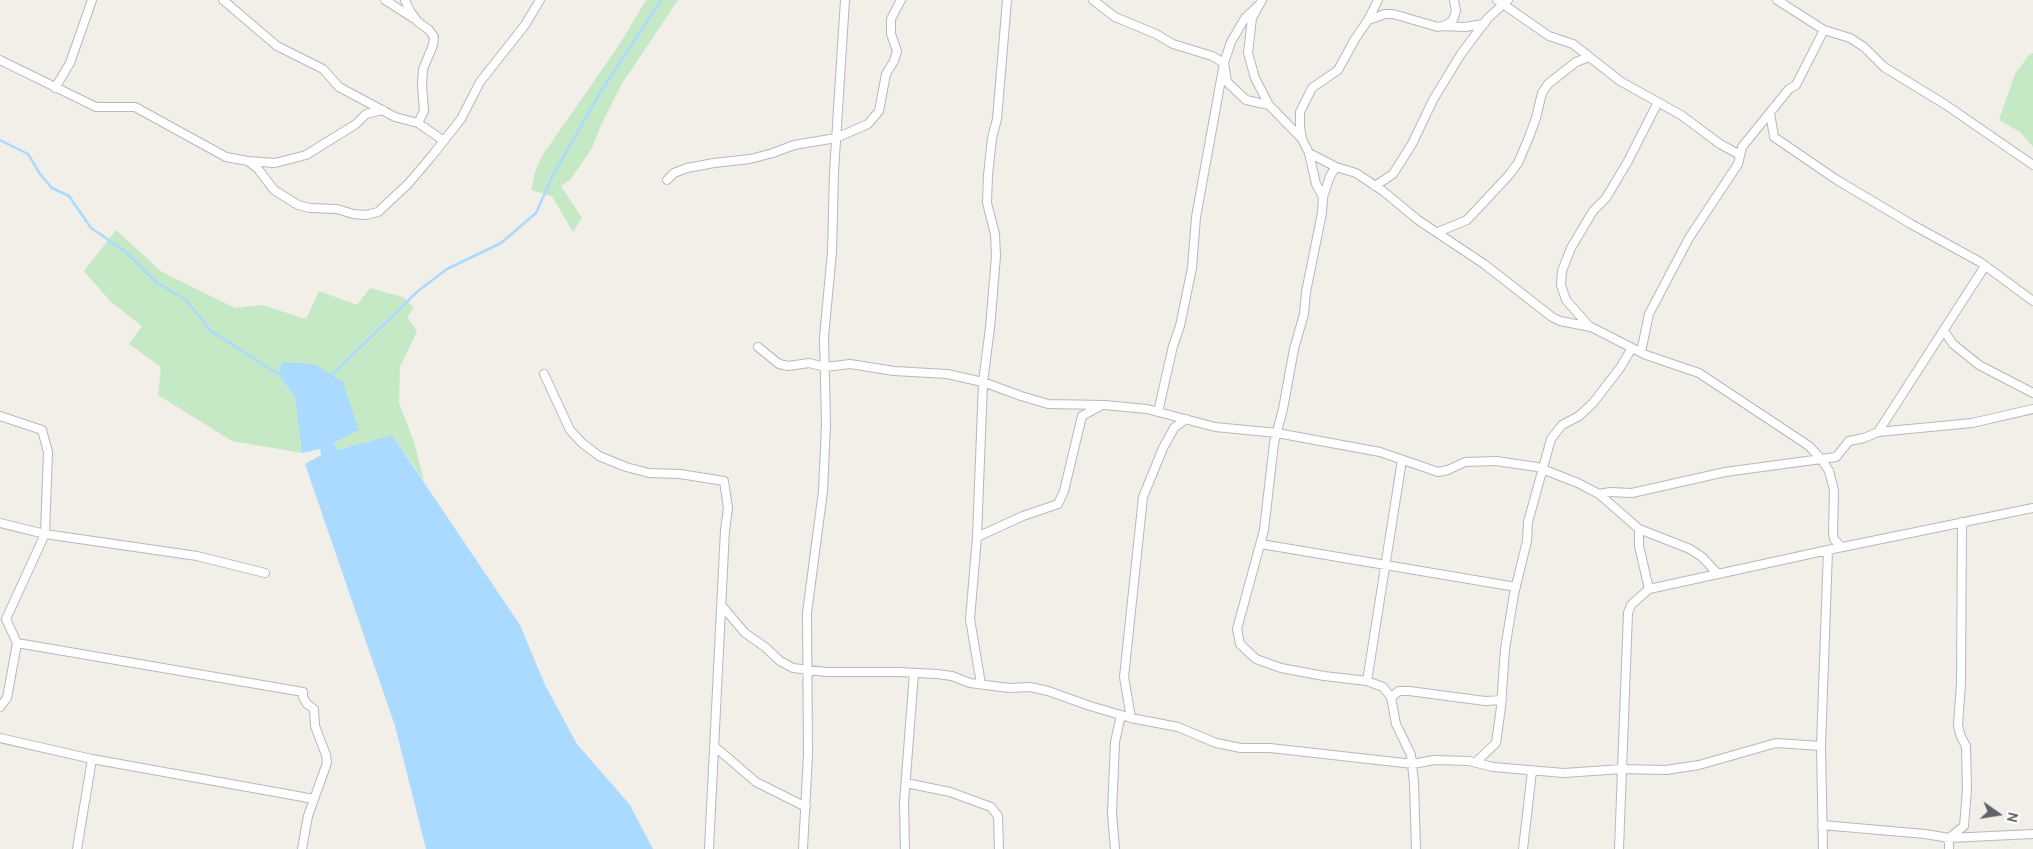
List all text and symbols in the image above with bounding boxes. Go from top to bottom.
north arrow [1973,789,2023,839]
text: N [2003,811,2022,824]

